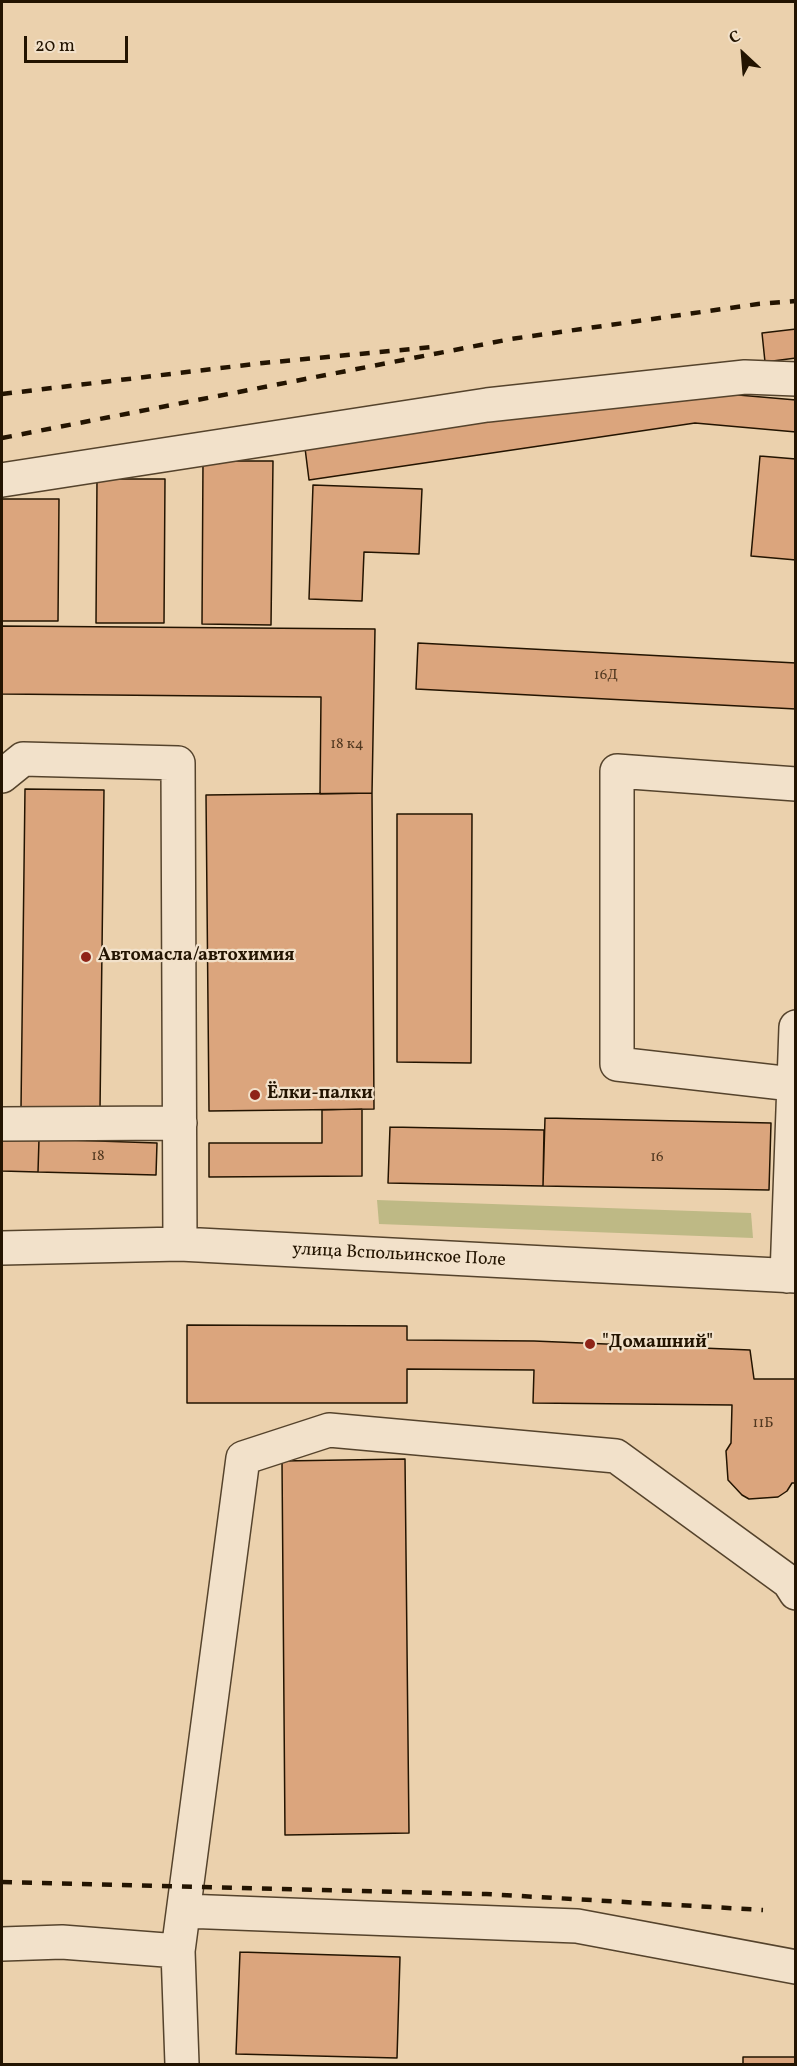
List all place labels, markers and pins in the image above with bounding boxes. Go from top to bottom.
place label: Автомасла/автохимия [98,946,295,968]
marker: Автомасла/автохимия [79,950,93,964]
place label: Ёлки-палки [267,1084,373,1106]
marker: Ёлки-палки [248,1088,262,1102]
place label: "Домашний" [602,1333,713,1355]
marker: "Домашний" [583,1337,597,1351]

